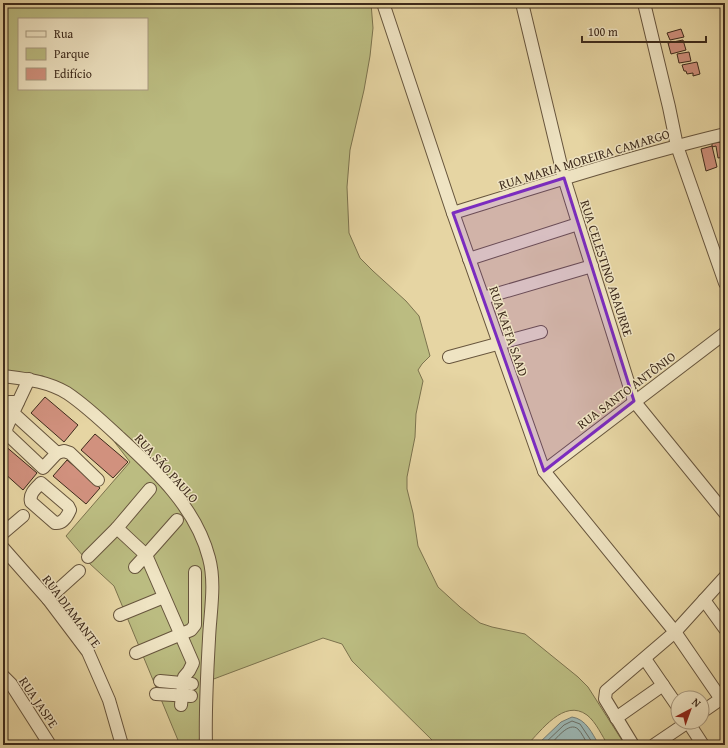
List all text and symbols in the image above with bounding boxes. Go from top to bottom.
legend [18,18,148,90]
scale bar [582,18,706,44]
text: 100 m [588,23,618,40]
text: Rua [54,25,73,42]
text: Parque [54,45,90,62]
text: Edifício [54,65,92,82]
street label: RUA MARIA MOREIRA CAMARGO [496,124,672,195]
street label: RUA CELESTINO ABAURRE [575,198,638,339]
street label: RUA KAFFA SAAD [484,284,533,379]
street label: RUA SANTO ANTÔNIO [573,347,680,434]
street label: RUA SÃO PAULO [130,429,203,507]
street label: RUA DIAMANTE [38,571,106,652]
street label: RUA JASPE [14,673,63,732]
north arrow [670,690,710,730]
text: N [689,694,705,711]

